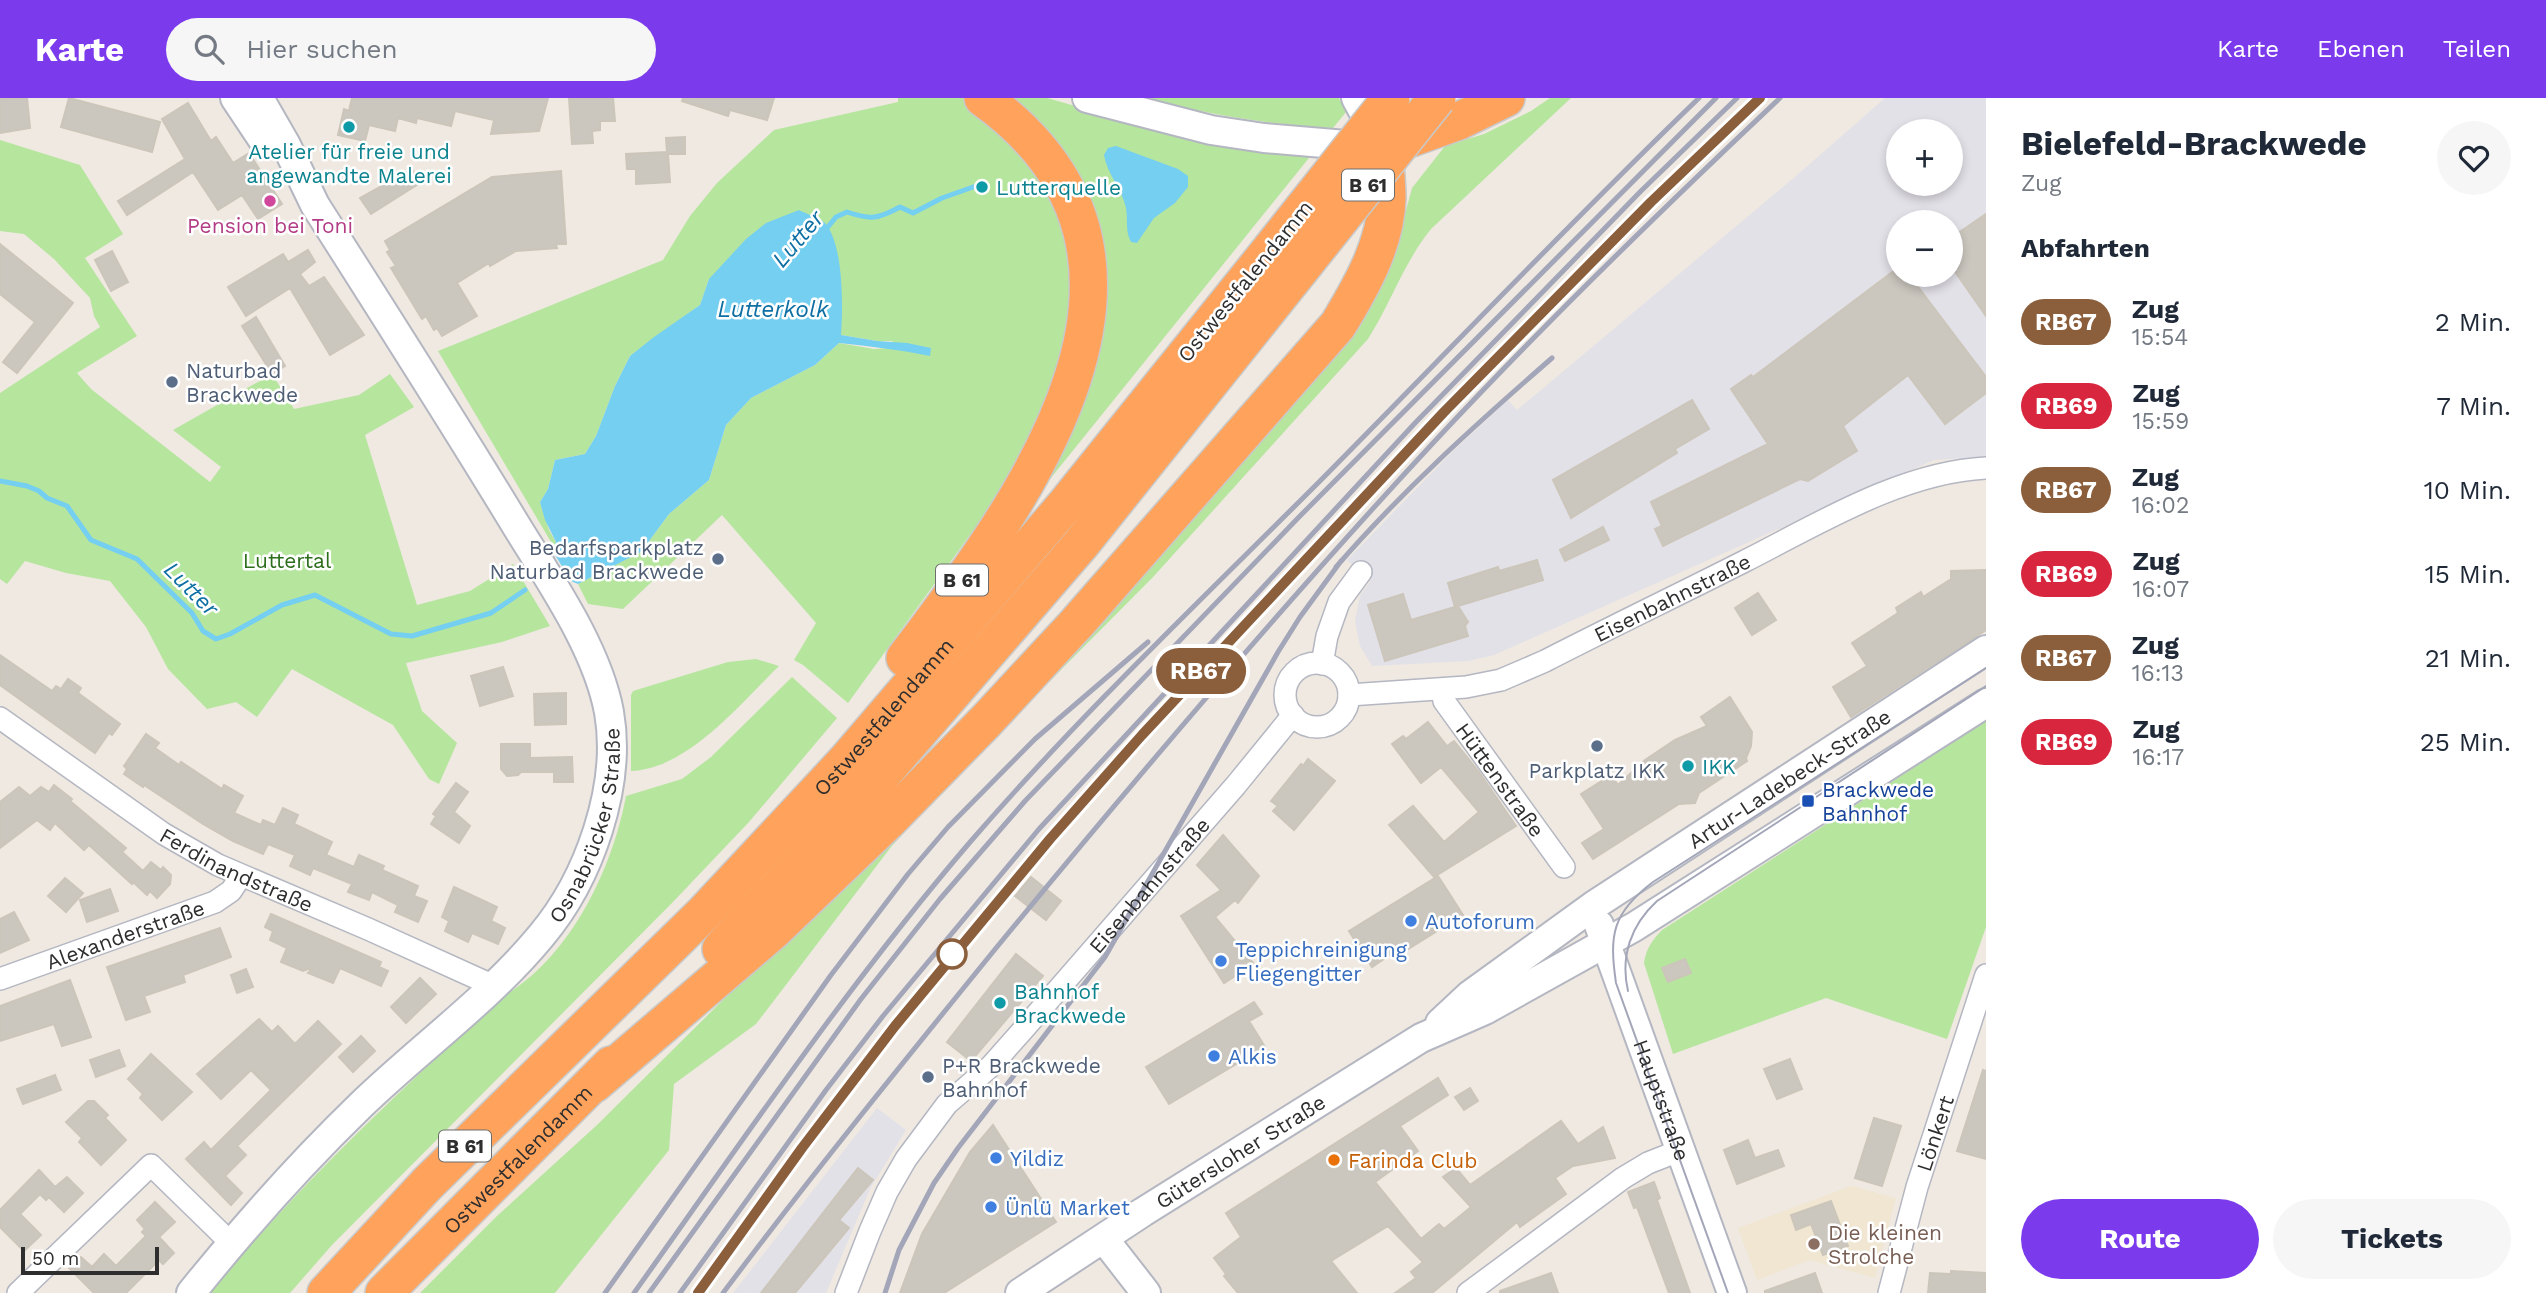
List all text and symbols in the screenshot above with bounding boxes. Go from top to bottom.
search box [166,18,656,81]
text: Karte [35,30,124,69]
icon: search [190,30,228,68]
text: Hier suchen [246,34,398,64]
text: Karte [2217,35,2279,63]
text: Ebenen [2317,35,2405,63]
text: Teilen [2443,35,2511,63]
marker: Atelier für freie und angewandte Malerei [341,119,357,135]
map controls [1886,119,1963,287]
button: + [1886,119,1963,196]
button: heart [2437,121,2511,195]
text: Bielefeld-Brackwede [2021,124,2367,163]
place label: Atelier für freie und angewandte Malerei [246,139,452,188]
road number: B 61 [1342,170,1394,200]
text: Zug [2021,170,2061,197]
place label: Lutterquelle [996,175,1121,200]
marker: Lutterquelle [974,179,990,195]
marker: Pension bei Toni [262,193,278,209]
street label: Ostwestfalendamm [1172,195,1318,367]
water label: Lutter [766,204,830,273]
button: − [1886,210,1963,287]
place label: Pension bei Toni [187,213,353,238]
text: Abfahrten [2021,233,2150,263]
text: Zug [2132,294,2179,324]
water label: Lutterkolk [717,296,830,323]
text: 2 Min. [2435,307,2511,337]
text: RB67 [2035,308,2097,336]
text: 15:54 [2132,324,2188,351]
place label: Naturbad Brackwede [186,358,298,407]
marker: Naturbad Brackwede [164,374,180,390]
text: Zug [2133,378,2179,408]
text: 7 Min. [2436,391,2511,421]
text: RB69 [2035,392,2098,420]
text: 15:59 [2133,408,2189,435]
text: Zug [2132,462,2179,492]
text: 10 Min. [2424,475,2511,505]
text: RB67 [2035,476,2097,504]
text: 16:02 [2132,492,2189,519]
place label: Bedarfsparkplatz Naturbad Brackwede [489,535,704,584]
text: Zug [2133,546,2179,576]
park label: Luttertal [243,548,332,573]
street label: Eisenbahnstraße [1590,548,1754,647]
marker: Bedarfsparkplatz Naturbad Brackwede [710,551,726,567]
water label: Lutter [158,556,225,623]
text: 15 Min. [2425,559,2511,589]
text: RB69 [2035,560,2098,588]
road number: B 61 [936,565,988,596]
text: 16:07 [2133,576,2189,603]
text: Zug [2132,630,2179,660]
street label: Ostwestfalendamm [808,633,958,801]
text: 21 Min. [2425,643,2511,673]
text: RB67 [2035,644,2097,672]
line badge: RB67 [1152,648,1250,694]
text: RB67 [1170,657,1232,685]
text: 16:13 [2132,660,2184,687]
street label: Artur-Ladebeck-Straße [1683,703,1895,853]
text: Zug [2133,714,2179,744]
street label: Hüttenstraße [1451,718,1550,841]
street label: Osnabrücker Straße [543,727,624,927]
text: 25 Min. [2420,727,2511,757]
text: RB69 [2035,728,2098,756]
marker: Parkplatz IKK [1589,738,1605,754]
text: 16:17 [2133,744,2184,771]
place label: IKK [1702,754,1736,779]
place label: Parkplatz IKK [1528,758,1666,783]
marker: IKK [1680,758,1696,774]
place label: Brackwede Bahnhof [1822,777,1934,826]
marker: Brackwede Bahnhof [1800,793,1816,809]
street label: Eisenbahnstraße [1083,812,1215,958]
street label: Ferdinandstraße [156,822,317,917]
street label: Alexanderstraße [43,894,208,974]
place label: Autoforum [1425,909,1535,934]
marker: Autoforum [1403,913,1419,929]
place label: Teppichreinigung Fliegengitter [1235,937,1408,986]
unlabelled marker [937,939,967,969]
marker: Teppichreinigung Fliegengitter [1213,953,1229,969]
place label: Bahnhof Brackwede [1014,979,1126,1028]
marker: Bahnhof Brackwede [992,995,1008,1011]
street label: Hauptstraße [1629,1036,1696,1164]
place label: Alkis [1228,1044,1277,1069]
marker: Alkis [1206,1048,1222,1064]
place label: P+R Brackwede Bahnhof [942,1053,1101,1102]
marker: P+R Brackwede Bahnhof [920,1069,936,1085]
street label: Ostwestfalendamm [438,1079,597,1239]
street label: Gütersloher Straße [1151,1089,1330,1214]
street label: Lönkert [1910,1092,1959,1174]
road number: B 61 [439,1130,491,1162]
place label: Yildiz [1010,1146,1064,1171]
place label: Farinda Club [1348,1148,1477,1173]
marker: Yildiz [988,1150,1004,1166]
marker: Farinda Club [1326,1152,1342,1168]
place label: Ünlü Market [1005,1195,1130,1220]
marker: Ünlü Market [983,1199,999,1215]
button: Route [2021,1199,2259,1279]
button: Tickets [2273,1199,2511,1279]
place label: Die kleinen Strolche [1828,1220,1942,1269]
marker: Die kleinen Strolche [1806,1236,1822,1252]
scale bar [21,1244,159,1276]
text: 50 m [32,1247,79,1270]

